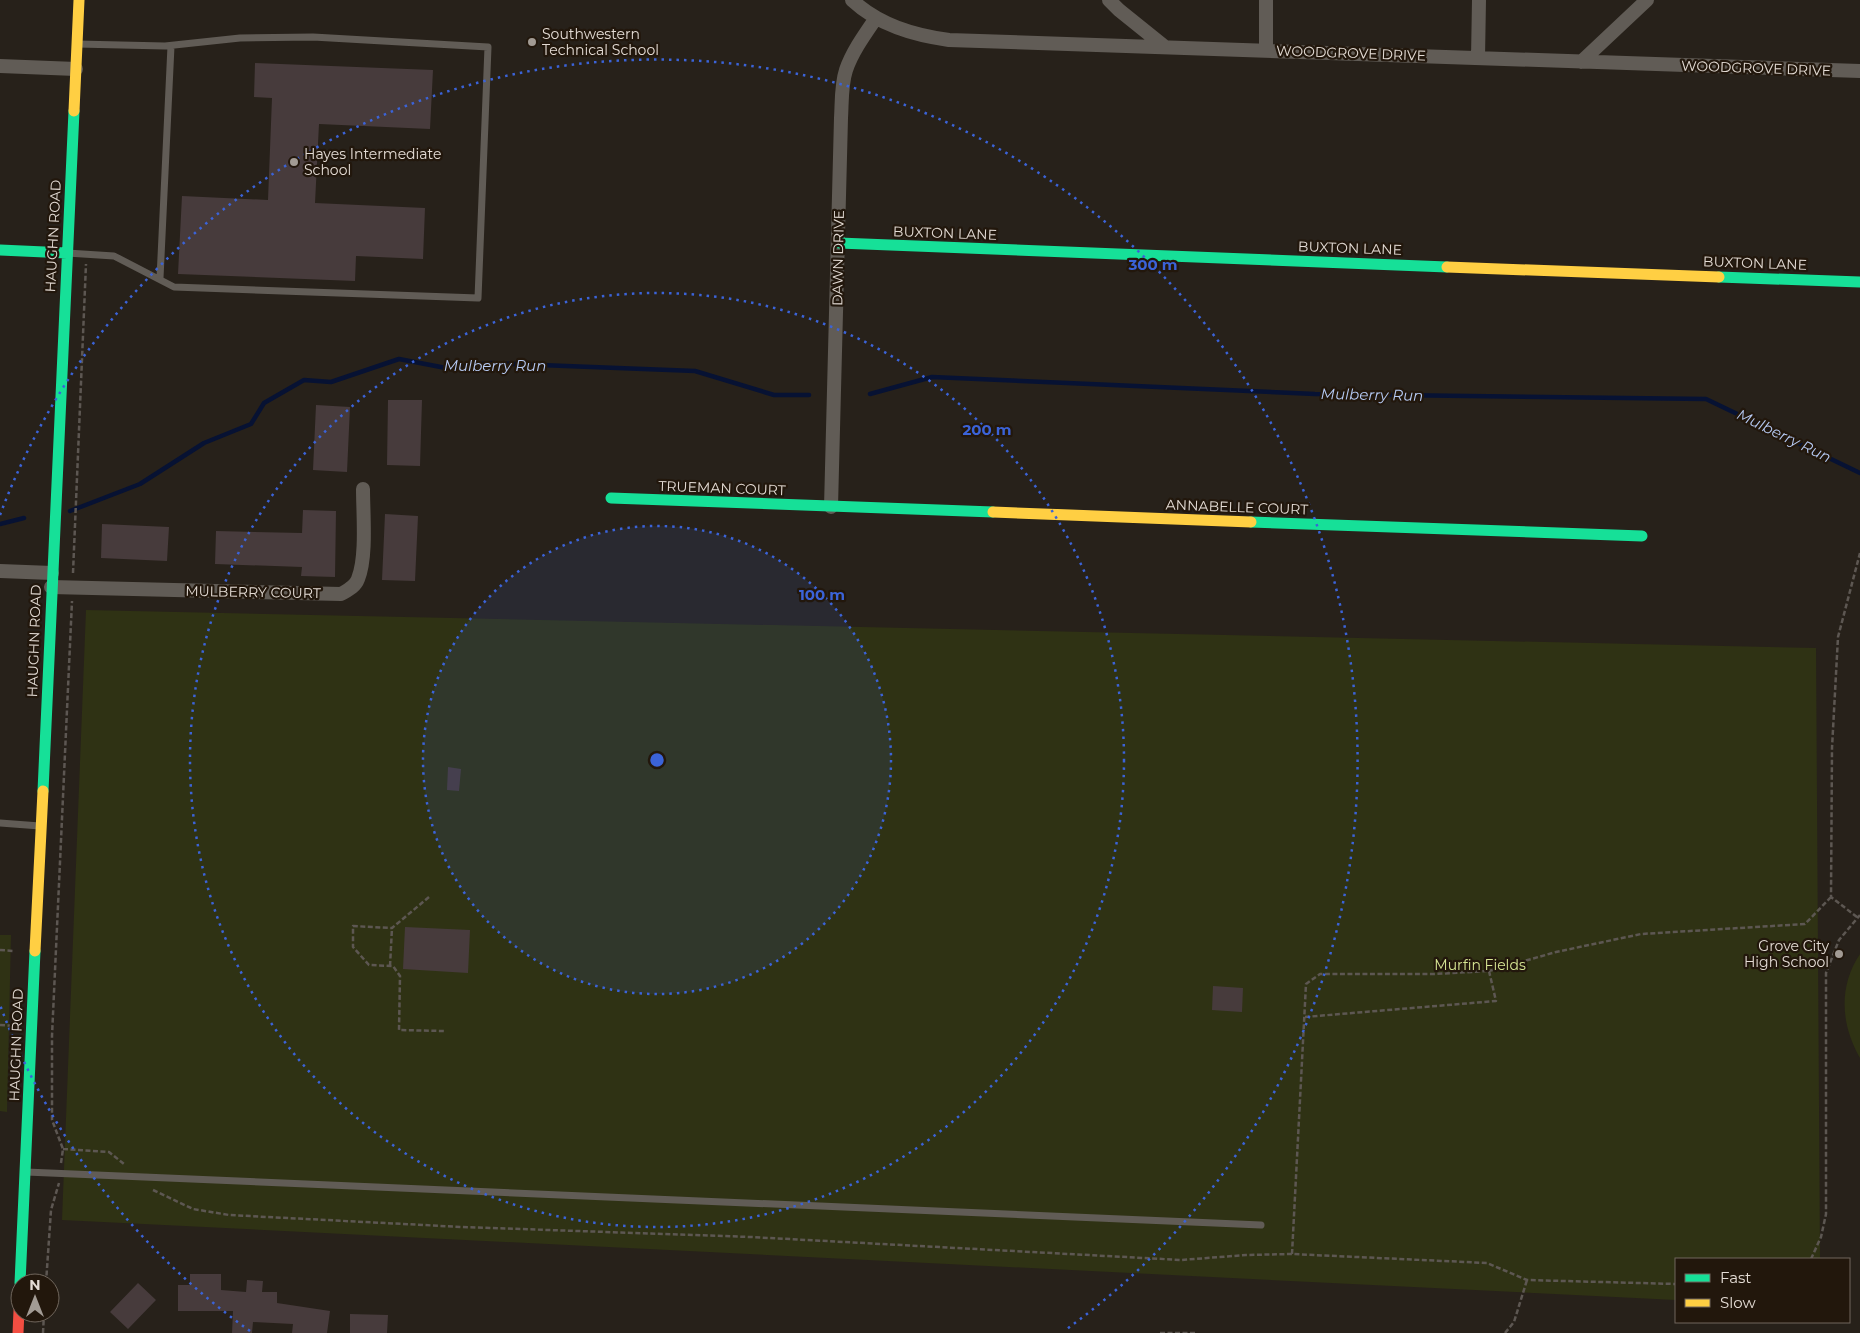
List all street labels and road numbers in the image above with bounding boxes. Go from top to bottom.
street label: WOODGROVE DRIVE [1276,41,1426,65]
street label: WOODGROVE DRIVE [1681,56,1831,80]
street label: HAUGHN ROAD [41,179,65,293]
street label: DAWN DRIVE [828,210,848,306]
street label: BUXTON LANE [893,222,997,244]
street label: BUXTON LANE [1298,237,1402,259]
street label: BUXTON LANE [1703,252,1807,274]
street label: TRUEMAN COURT [658,477,786,499]
street label: ANNABELLE COURT [1165,496,1309,518]
street label: MULBERRY COURT [185,582,321,602]
street label: HAUGHN ROAD [23,584,45,698]
street label: HAUGHN ROAD [5,988,27,1102]

